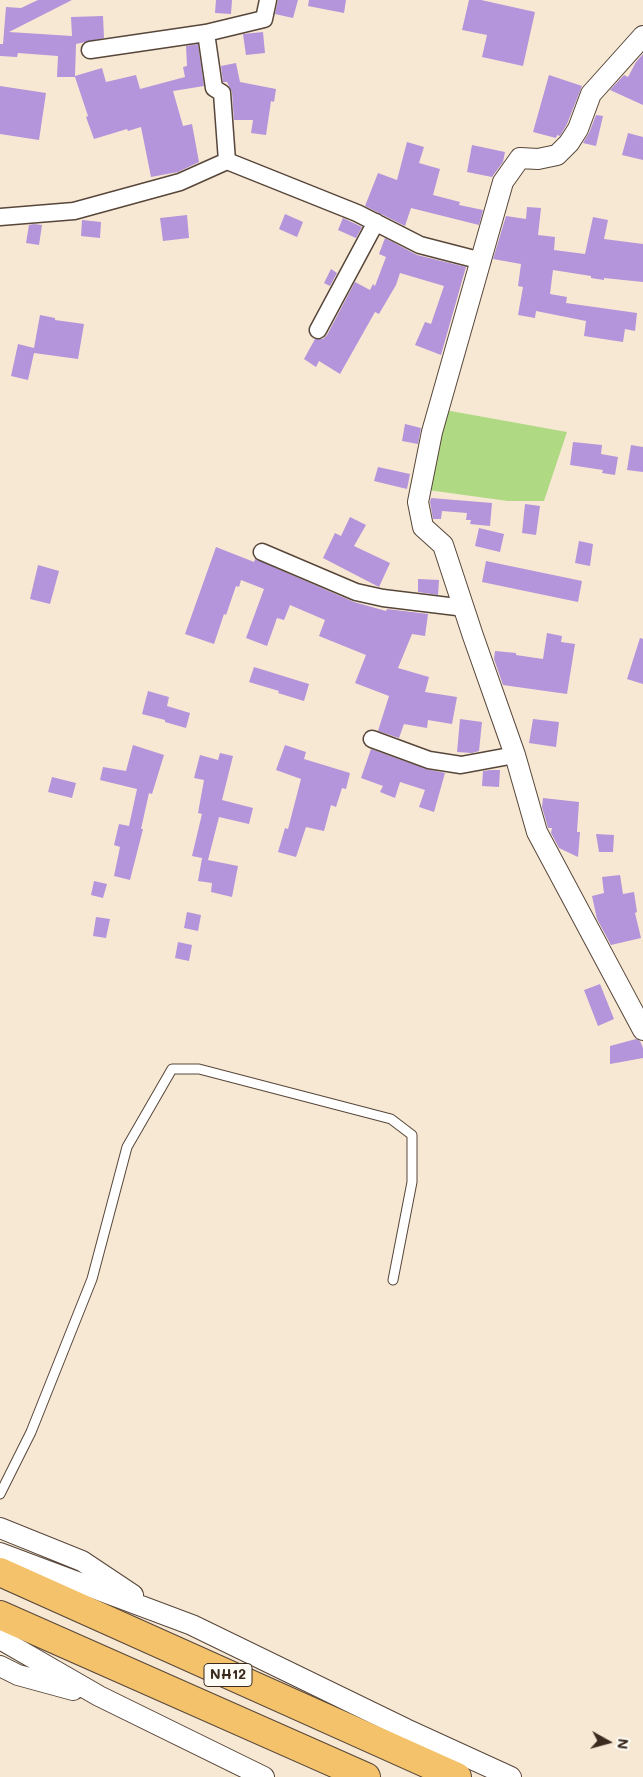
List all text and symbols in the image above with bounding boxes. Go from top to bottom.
road number: NH12 [204,1664,252,1686]
north arrow [583,1717,633,1767]
text: N [613,1737,633,1750]

